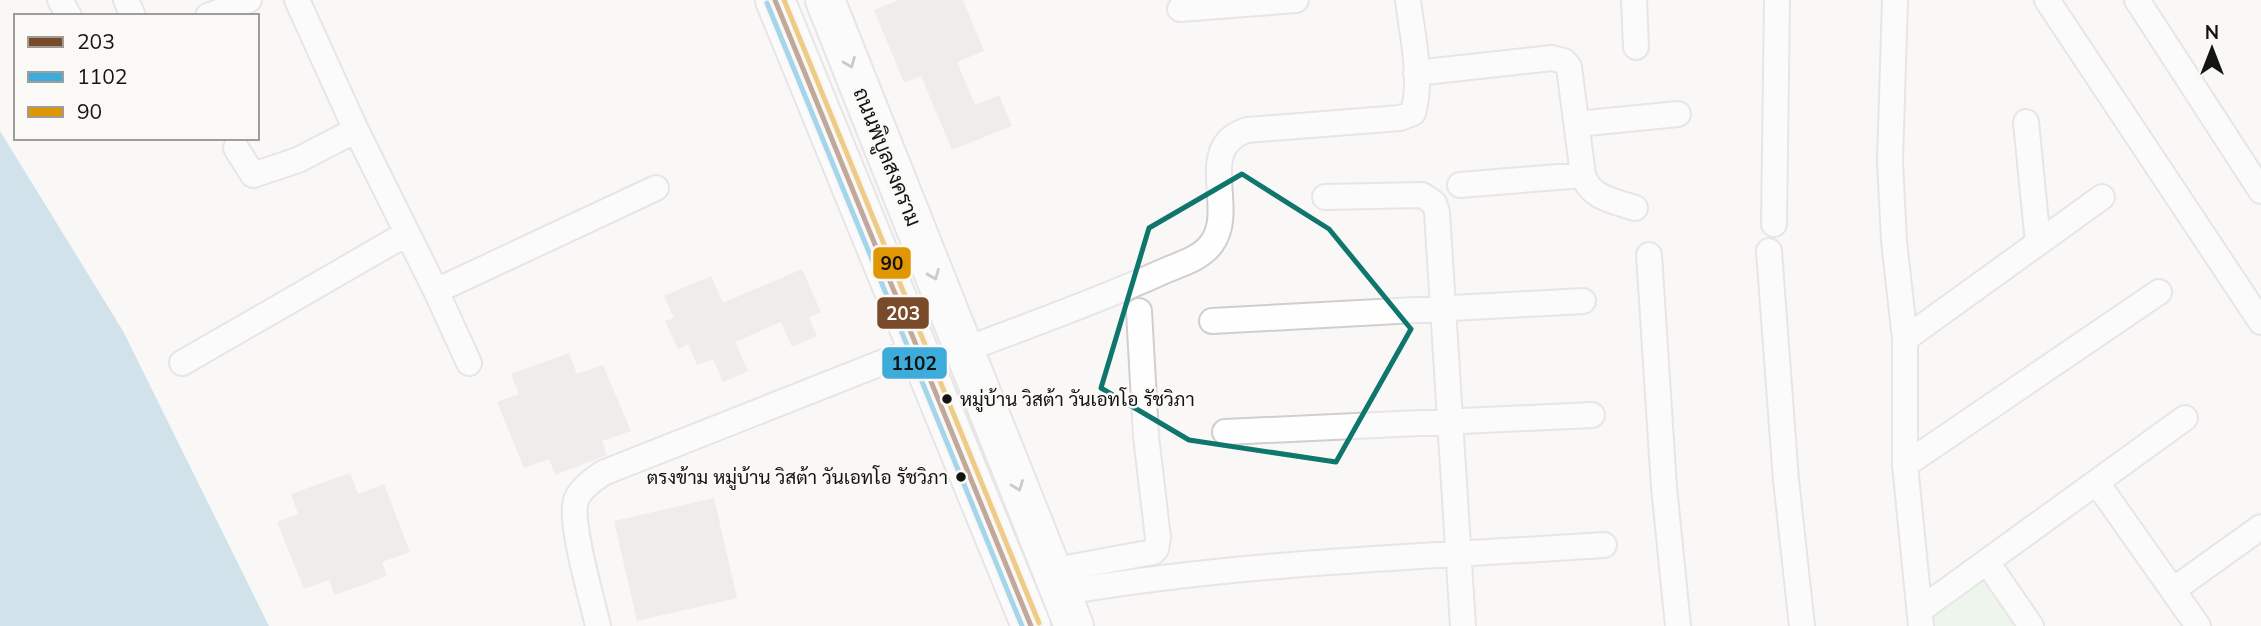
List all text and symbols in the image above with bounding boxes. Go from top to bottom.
legend [14,14,259,140]
north arrow [2177,14,2247,84]
text: N [2205,20,2219,44]
text: 203 [77,28,115,54]
one-way arrow [842,57,856,69]
text: 1102 [77,63,127,89]
street label: ถนนพิบูลสงคราม [845,83,928,231]
text: 90 [77,98,102,124]
line badge: 90 [872,246,912,280]
text: 90 [881,251,903,275]
one-way arrow [926,268,940,280]
line badge: 203 [876,296,930,330]
text: 203 [886,301,920,325]
line badge: 1102 [881,346,948,380]
text: 1102 [891,351,937,375]
place label: หมู่บ้าน วิสต้า วันเอทโอ รัชวิภา [960,387,1195,413]
marker: หมู่บ้าน วิสต้า วันเอทโอ รัชวิภา [940,392,954,406]
place label: ตรงข้าม หมู่บ้าน วิสต้า วันเอทโอ รัชวิภา [647,465,948,491]
marker: ตรงข้าม หมู่บ้าน วิสต้า วันเอทโอ รัชวิภา [954,470,968,484]
one-way arrow [1009,480,1023,492]

